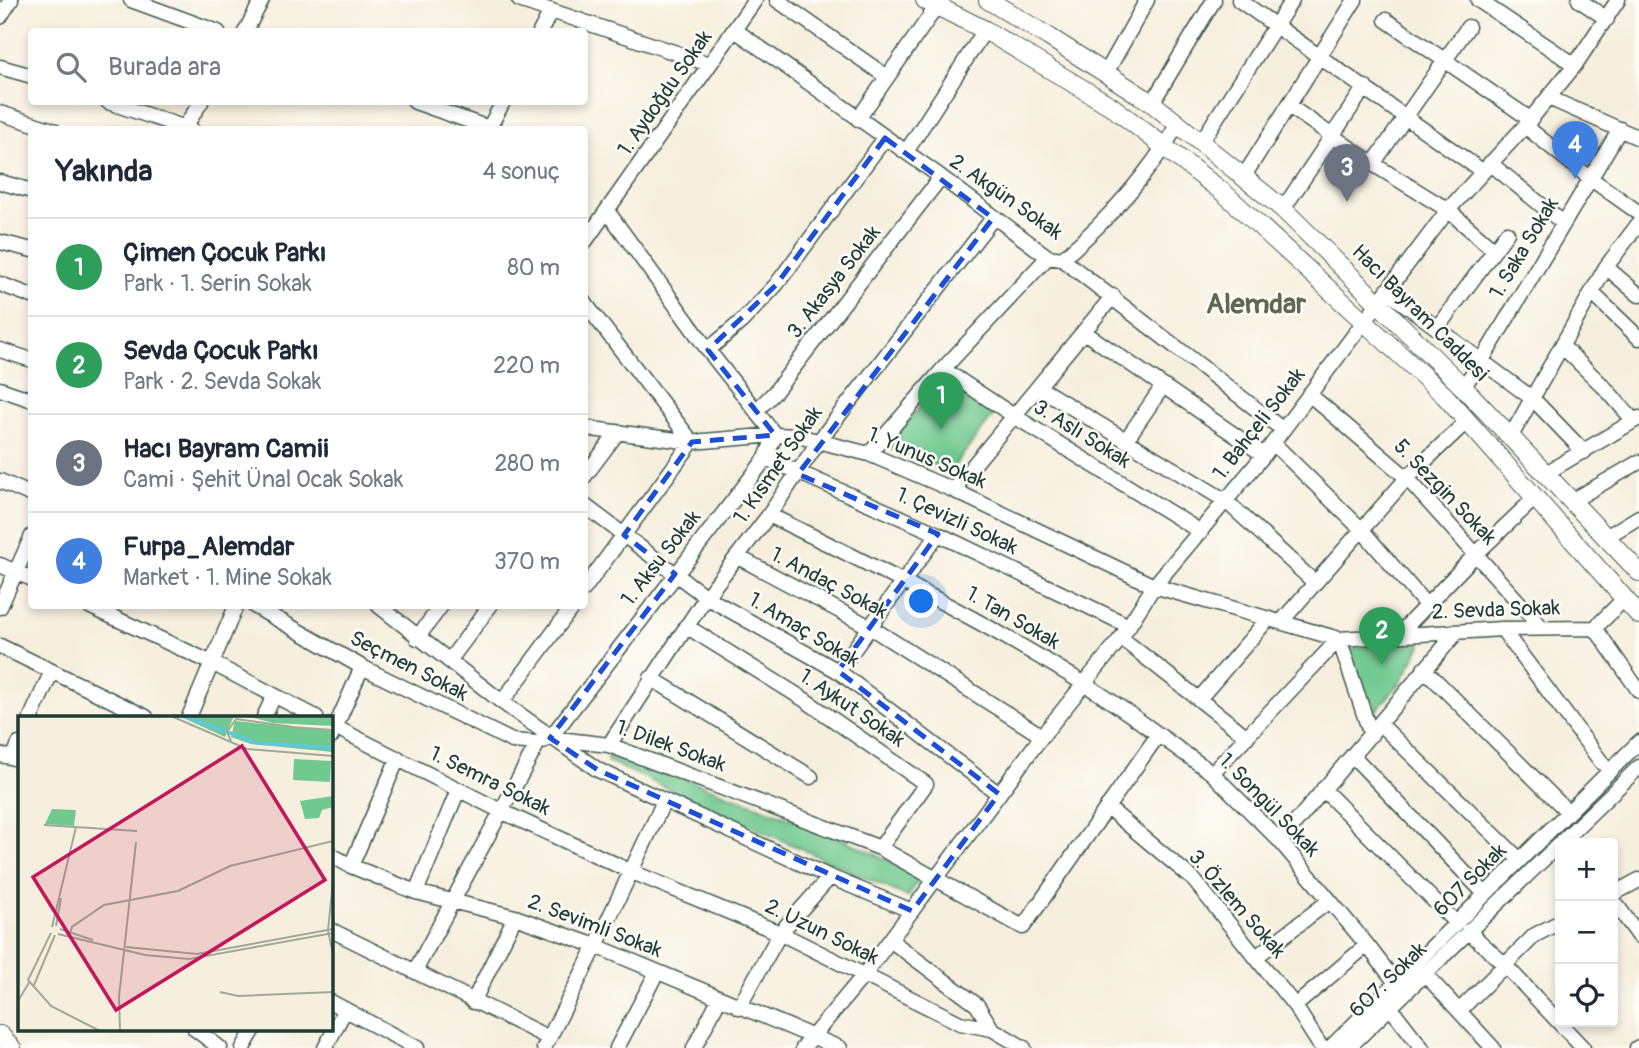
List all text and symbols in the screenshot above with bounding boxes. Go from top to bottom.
street label: 1. Aydoğdu Sokak [612,25,718,161]
search box [28,28,588,105]
icon: search [52,48,90,86]
text: Burada ara [108,51,221,83]
pin: 4 [1552,121,1598,179]
pin: 3 [1324,144,1370,202]
street label: 2. Akgün Sokak [944,148,1068,246]
text: Yakında [56,153,152,190]
text: 4 sonuç [483,157,560,186]
street label: 1. Saka Sokak [1483,192,1565,303]
street label: 3. Akasya Sokak [781,220,887,344]
text: Çimen Çocuk Parkı [123,237,327,269]
street label: Hacı Bayram Caddesi [1346,239,1494,387]
text: 1 [75,253,84,282]
text: 80 m [507,253,560,282]
text: Park · 1. Serin Sokak [123,269,312,298]
district label: Alemdar [1206,287,1307,322]
text: Sevda Çocuk Parkı [123,335,319,367]
text: 2 [73,351,85,380]
text: 220 m [493,351,560,380]
street label: 1. Bahçeli Sokak [1207,362,1311,486]
text: Park · 2. Sevda Sokak [123,367,321,396]
pin: 1 [918,372,964,430]
street label: 3. Aslı Sokak [1028,393,1136,475]
street label: 1. Kısmet Sokak [727,401,829,529]
street label: 1. Yunus Sokak [863,421,991,495]
text: Hacı Bayram Camii [123,433,329,465]
street label: 5. Sezgin Sokak [1388,433,1502,551]
text: 3 [73,449,85,478]
text: 280 m [494,449,560,478]
text: Cami · Şehit Ünal Ocak Sokak [123,465,403,494]
street label: 1. Çevizli Sokak [892,481,1022,561]
street label: 1. Aksu Sokak [615,504,707,611]
text: Furpa_Alemdar [123,531,294,563]
street label: 1. Andaç Sokak [766,541,893,625]
text: 4 [72,547,86,576]
text: 370 m [494,547,560,576]
text: Market · 1. Mine Sokak [123,563,332,592]
street label: 1. Tan Sokak [961,580,1065,656]
your location [904,584,938,618]
street label: 1. Amaç Sokak [743,586,865,674]
street label: 2. Sevda Sokak [1431,594,1561,626]
pin: 2 [1359,607,1405,665]
street label: Seçmen Sokak [345,625,473,707]
street label: 1. Aykut Sokak [794,663,910,754]
street label: 1. Dilek Sokak [612,714,730,778]
inset map [18,716,332,1030]
street label: 1. Semra Sokak [425,740,555,822]
street label: 1. Songül Sokak [1213,747,1326,863]
street label: 607 Sokak [1428,837,1513,922]
map controls [1555,838,1618,1027]
button: + [1555,838,1618,901]
street label: 3. Özlem Sokak [1182,844,1292,964]
street label: 2. Sevimli Sokak [524,888,666,964]
street label: 2. Uzun Sokak [761,893,884,971]
button: − [1555,901,1618,964]
street label: 607. Sokak [1344,936,1433,1024]
button: locate [1555,964,1618,1027]

